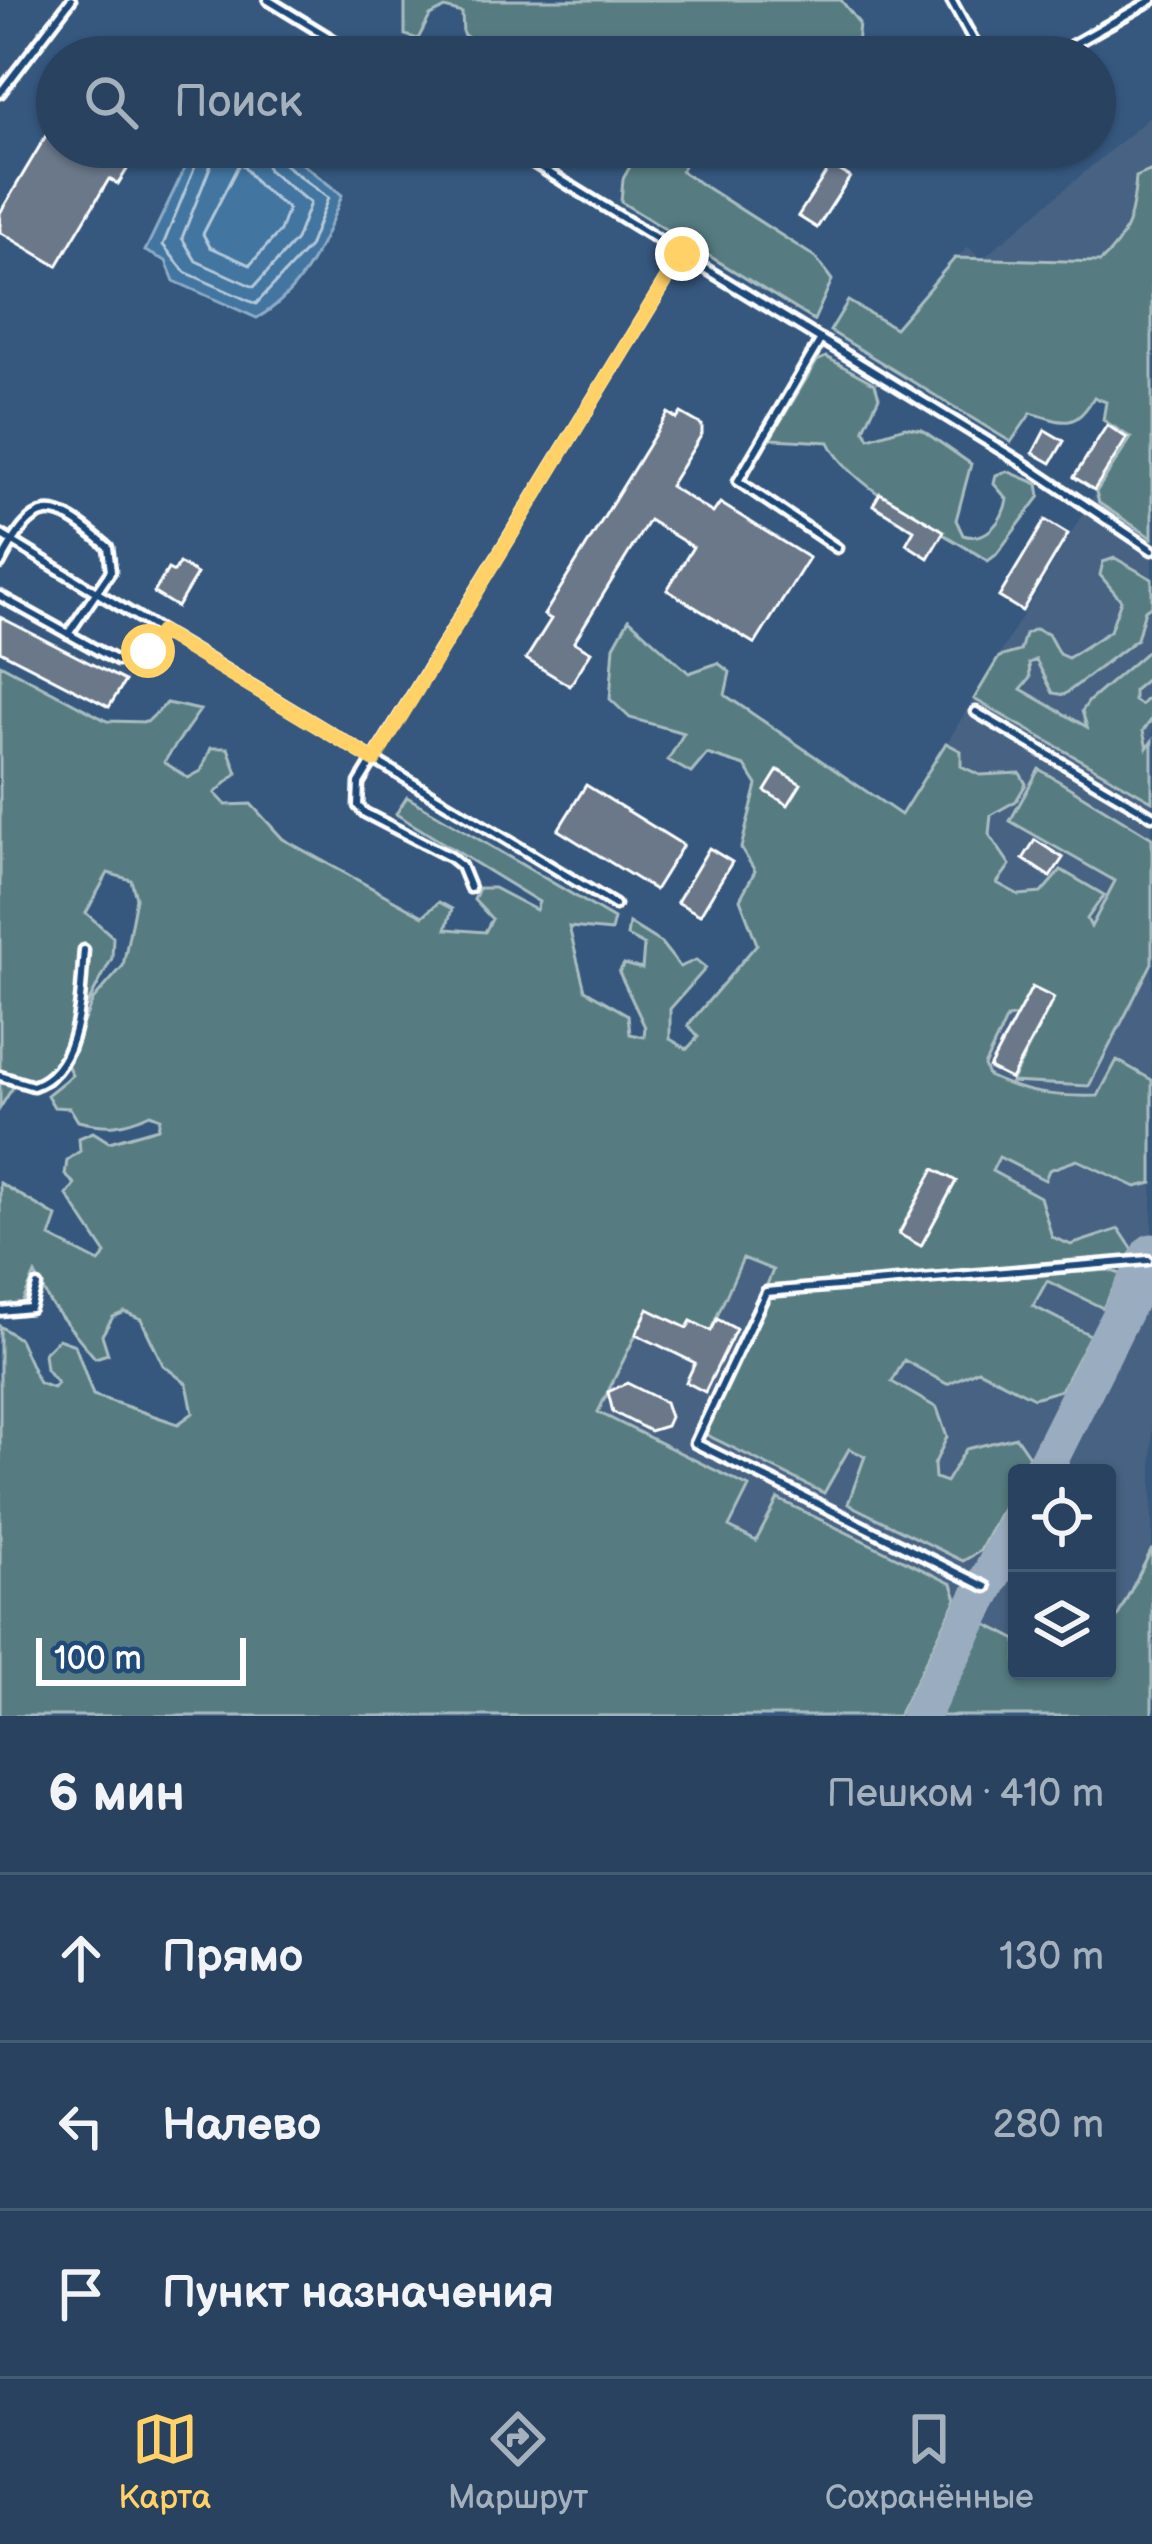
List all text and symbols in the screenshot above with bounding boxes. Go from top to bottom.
search box [36,36,1116,168]
icon: search [78,69,144,135]
text: Поиск [174,75,302,130]
route end [655,227,709,281]
route start [121,624,175,678]
map controls [1008,1464,1116,1680]
button: locate [1008,1464,1116,1572]
button: layers [1008,1572,1116,1680]
scale bar [36,1632,246,1685]
text: 100 m [54,1639,142,1679]
text: 6 мин [48,1764,185,1825]
text: Пешком · 410 m [827,1771,1104,1818]
icon: ahead [48,1925,114,1991]
text: Прямо [162,1930,303,1985]
text: 130 m [999,1934,1104,1981]
icon: left [48,2093,114,2159]
text: Налево [162,2098,321,2153]
text: 280 m [993,2102,1104,2149]
icon: arrive [48,2261,114,2327]
text: Пункт назначения [162,2266,554,2321]
tab: Карта [118,2406,211,2518]
tab: Маршрут [448,2406,588,2518]
tab: Сохранённые [825,2406,1034,2518]

